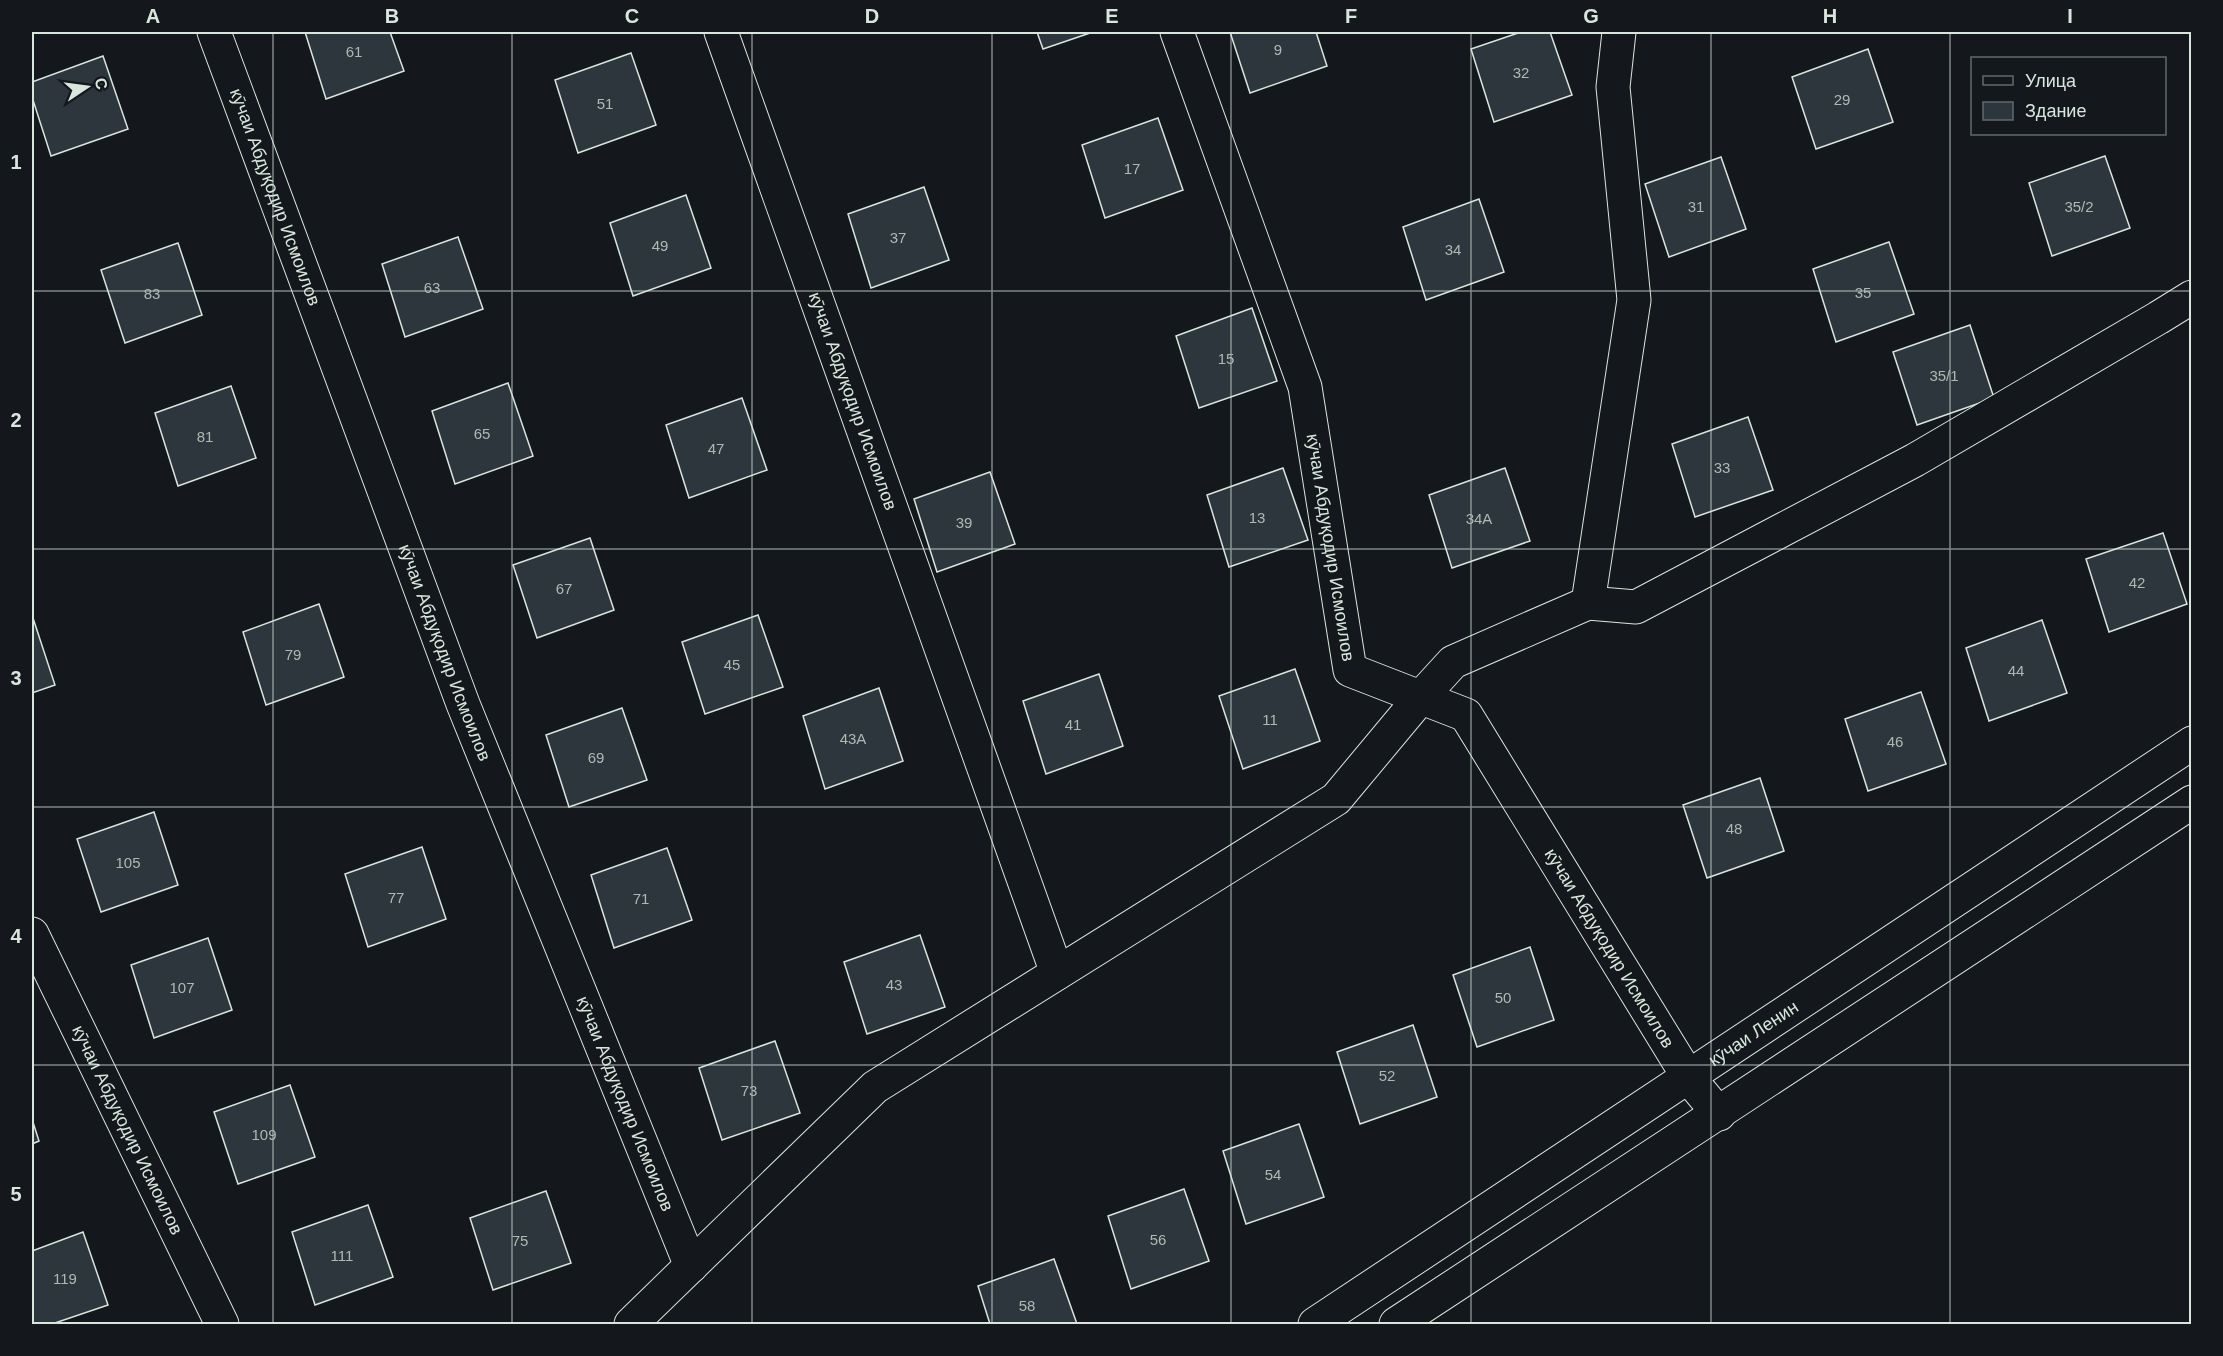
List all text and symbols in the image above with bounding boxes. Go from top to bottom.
text: A [146,5,160,27]
text: B [385,5,399,27]
text: C [625,5,639,27]
text: D [865,5,879,27]
text: E [1105,5,1119,27]
text: F [1345,5,1357,27]
text: G [1583,5,1599,27]
text: H [1823,5,1837,27]
text: I [2067,5,2073,27]
house number: 9 [1274,41,1282,58]
house number: 61 [346,43,362,60]
north arrow [57,57,117,117]
legend [1971,57,2166,135]
house number: 32 [1513,64,1529,81]
text: Улица [2025,71,2077,91]
text: С [92,76,111,92]
street label: кӯчаи Абдуқодир Исмоилов [226,86,325,308]
house number: 29 [1834,91,1850,108]
house number: 51 [597,95,613,112]
text: Здание [2025,101,2086,121]
text: 1 [10,151,22,173]
house number: 17 [1124,160,1140,177]
house number: 31 [1688,198,1704,215]
house number: 35/2 [2064,198,2094,215]
house number: 37 [890,229,906,246]
house number: 49 [652,237,668,254]
house number: 34 [1445,241,1461,258]
house number: 63 [424,279,440,296]
house number: 35 [1855,284,1871,301]
house number: 83 [144,285,160,302]
street label: кӯчаи Абдуқодир Исмоилов [805,289,901,513]
house number: 15 [1218,350,1234,367]
house number: 35/1 [1929,367,1959,384]
text: 2 [10,409,22,431]
house number: 65 [474,425,490,442]
house number: 81 [197,428,213,445]
street label: кӯчаи Абдуқодир Исмоилов [1303,432,1358,663]
house number: 47 [708,440,724,457]
house number: 33 [1714,459,1730,476]
house number: 13 [1249,509,1265,526]
house number: 34А [1466,510,1492,527]
house number: 39 [956,514,972,531]
street label: кӯчаи Абдуқодир Исмоилов [395,541,495,764]
house number: 42 [2129,574,2145,591]
house number: 67 [556,580,572,597]
house number: 79 [285,646,301,663]
house number: 45 [724,656,740,673]
house number: 44 [2008,662,2024,679]
text: 3 [10,667,22,689]
house number: 11 [1262,711,1278,728]
house number: 41 [1065,716,1081,733]
house number: 43А [840,730,866,747]
house number: 46 [1887,733,1903,750]
house number: 69 [588,749,604,766]
house number: 48 [1726,820,1742,837]
street label: кӯчаи Абдуқодир Исмоилов [1540,845,1678,1051]
house number: 105 [115,854,141,871]
house number: 77 [388,889,404,906]
house number: 71 [633,890,649,907]
text: 4 [10,925,22,947]
house number: 43 [886,976,902,993]
house number: 107 [169,979,195,996]
house number: 50 [1495,989,1511,1006]
street label: кӯчаи Абдуқодир Исмоилов [573,993,678,1214]
street label: кӯчаи Ленин [1705,997,1802,1070]
street label: кӯчаи Абдуқодир Исмоилов [68,1022,187,1238]
house number: 52 [1379,1067,1395,1084]
house number: 73 [741,1082,757,1099]
house number: 109 [251,1126,277,1143]
house number: 54 [1265,1166,1281,1183]
text: 5 [10,1183,22,1205]
house number: 56 [1150,1231,1166,1248]
house number: 75 [512,1232,528,1249]
house number: 111 [331,1247,353,1264]
house number: 119 [53,1270,77,1287]
house number: 58 [1019,1297,1035,1314]

